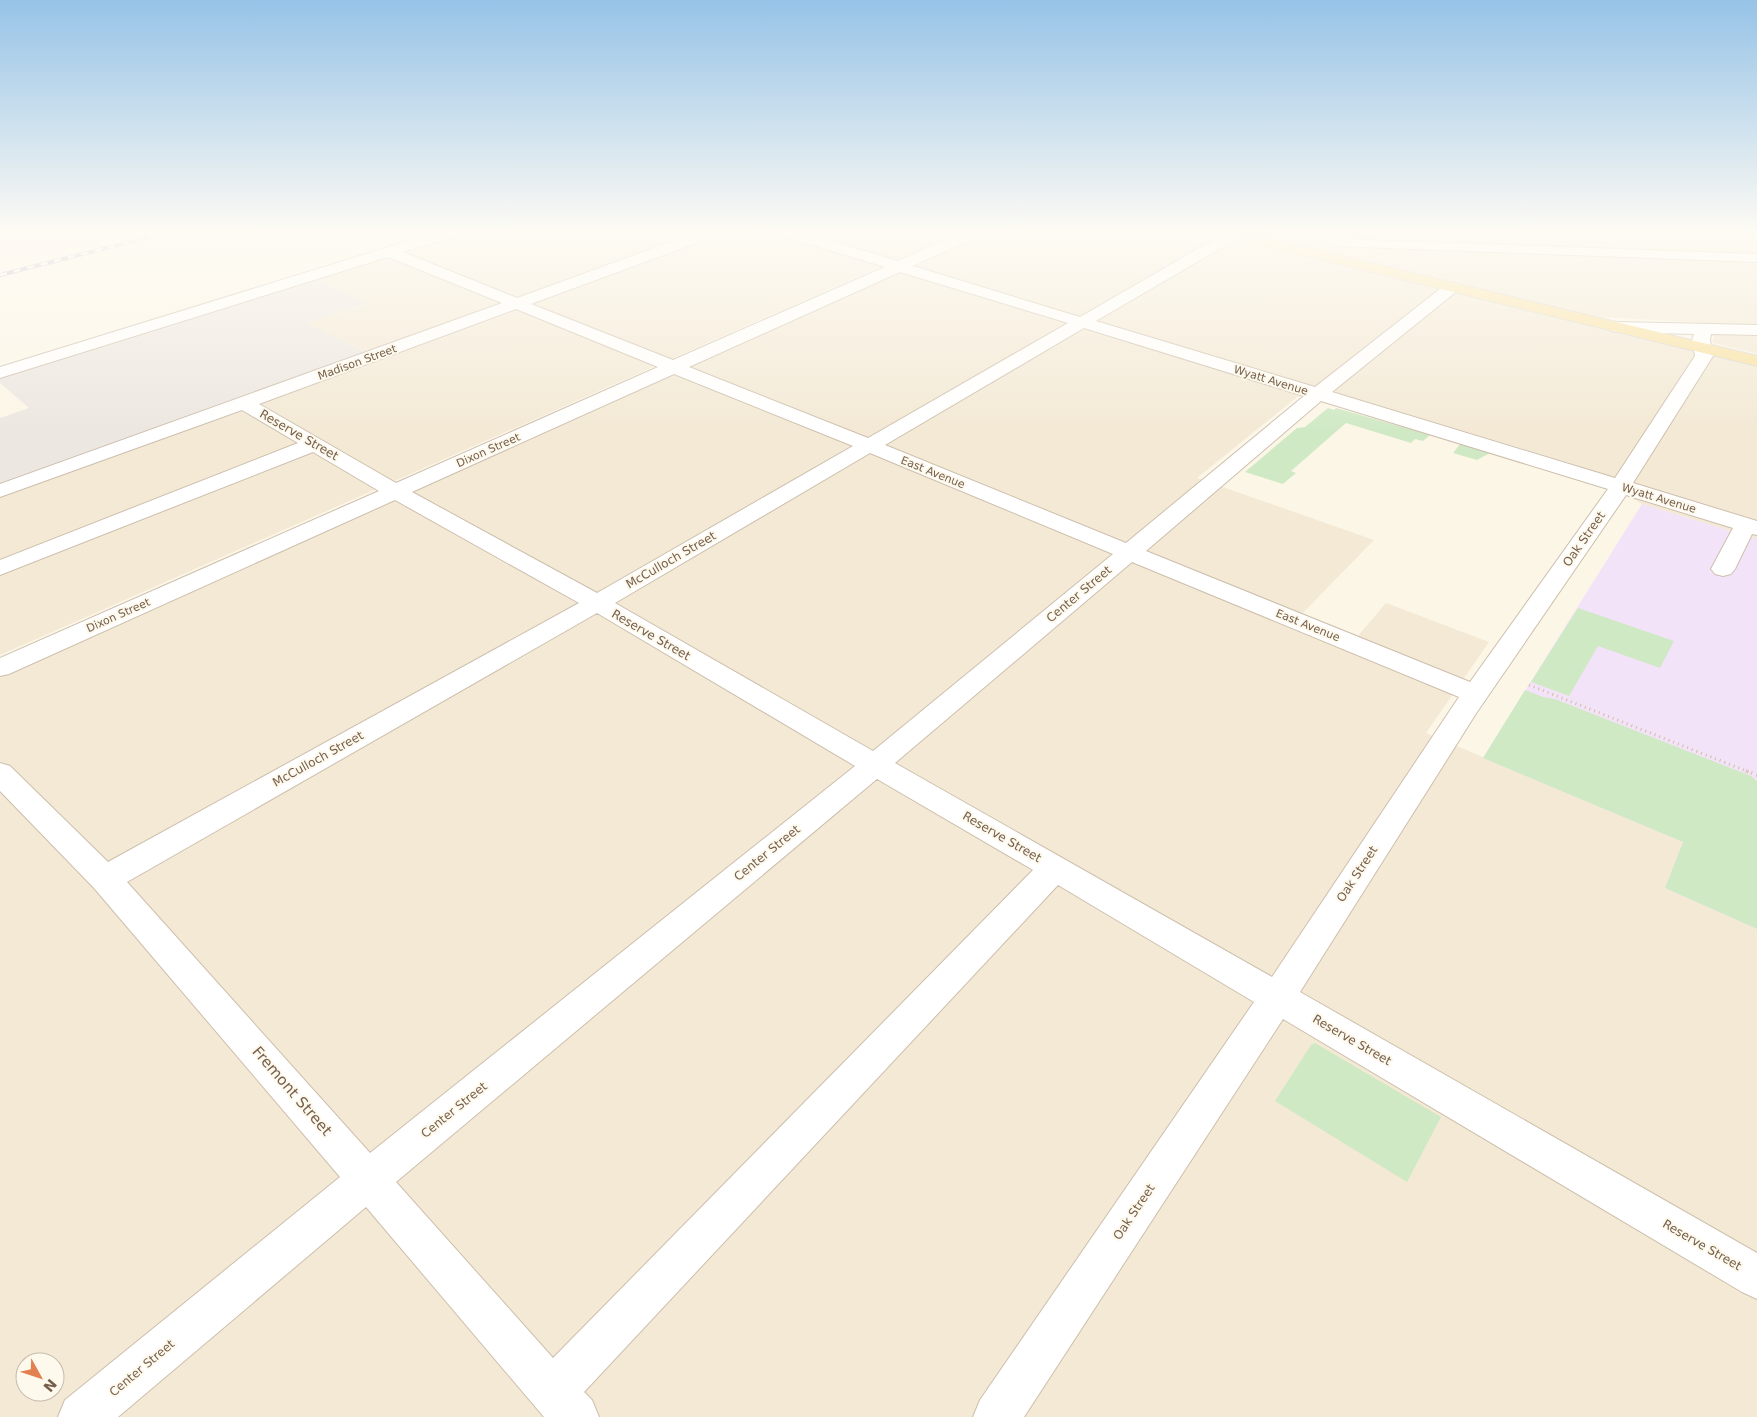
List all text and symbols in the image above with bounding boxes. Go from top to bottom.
street label: Madison Street [316,342,399,383]
street label: Wyatt Avenue [1232,363,1310,398]
street label: Reserve Street [257,407,341,463]
street label: Dixon Street [454,430,523,470]
street label: East Avenue [899,454,967,491]
street label: Wyatt Avenue [1620,481,1698,516]
street label: Oak Street [1560,509,1608,569]
street label: McCulloch Street [624,528,719,591]
street label: Center Street [1044,563,1115,625]
street label: Dixon Street [84,595,153,635]
street label: Reserve Street [609,607,693,663]
street label: East Avenue [1274,607,1342,644]
street label: McCulloch Street [270,728,366,790]
street label: Reserve Street [960,809,1044,865]
street label: Center Street [731,822,803,884]
street label: Oak Street [1334,843,1380,905]
street label: Reserve Street [1310,1012,1394,1068]
street label: Fremont Street [248,1043,336,1139]
street label: Center Street [418,1079,490,1141]
street label: Oak Street [1110,1181,1158,1242]
street label: Reserve Street [1660,1217,1744,1273]
street label: Center Street [107,1337,178,1399]
north arrow [15,1352,65,1402]
text: N [40,1376,60,1395]

